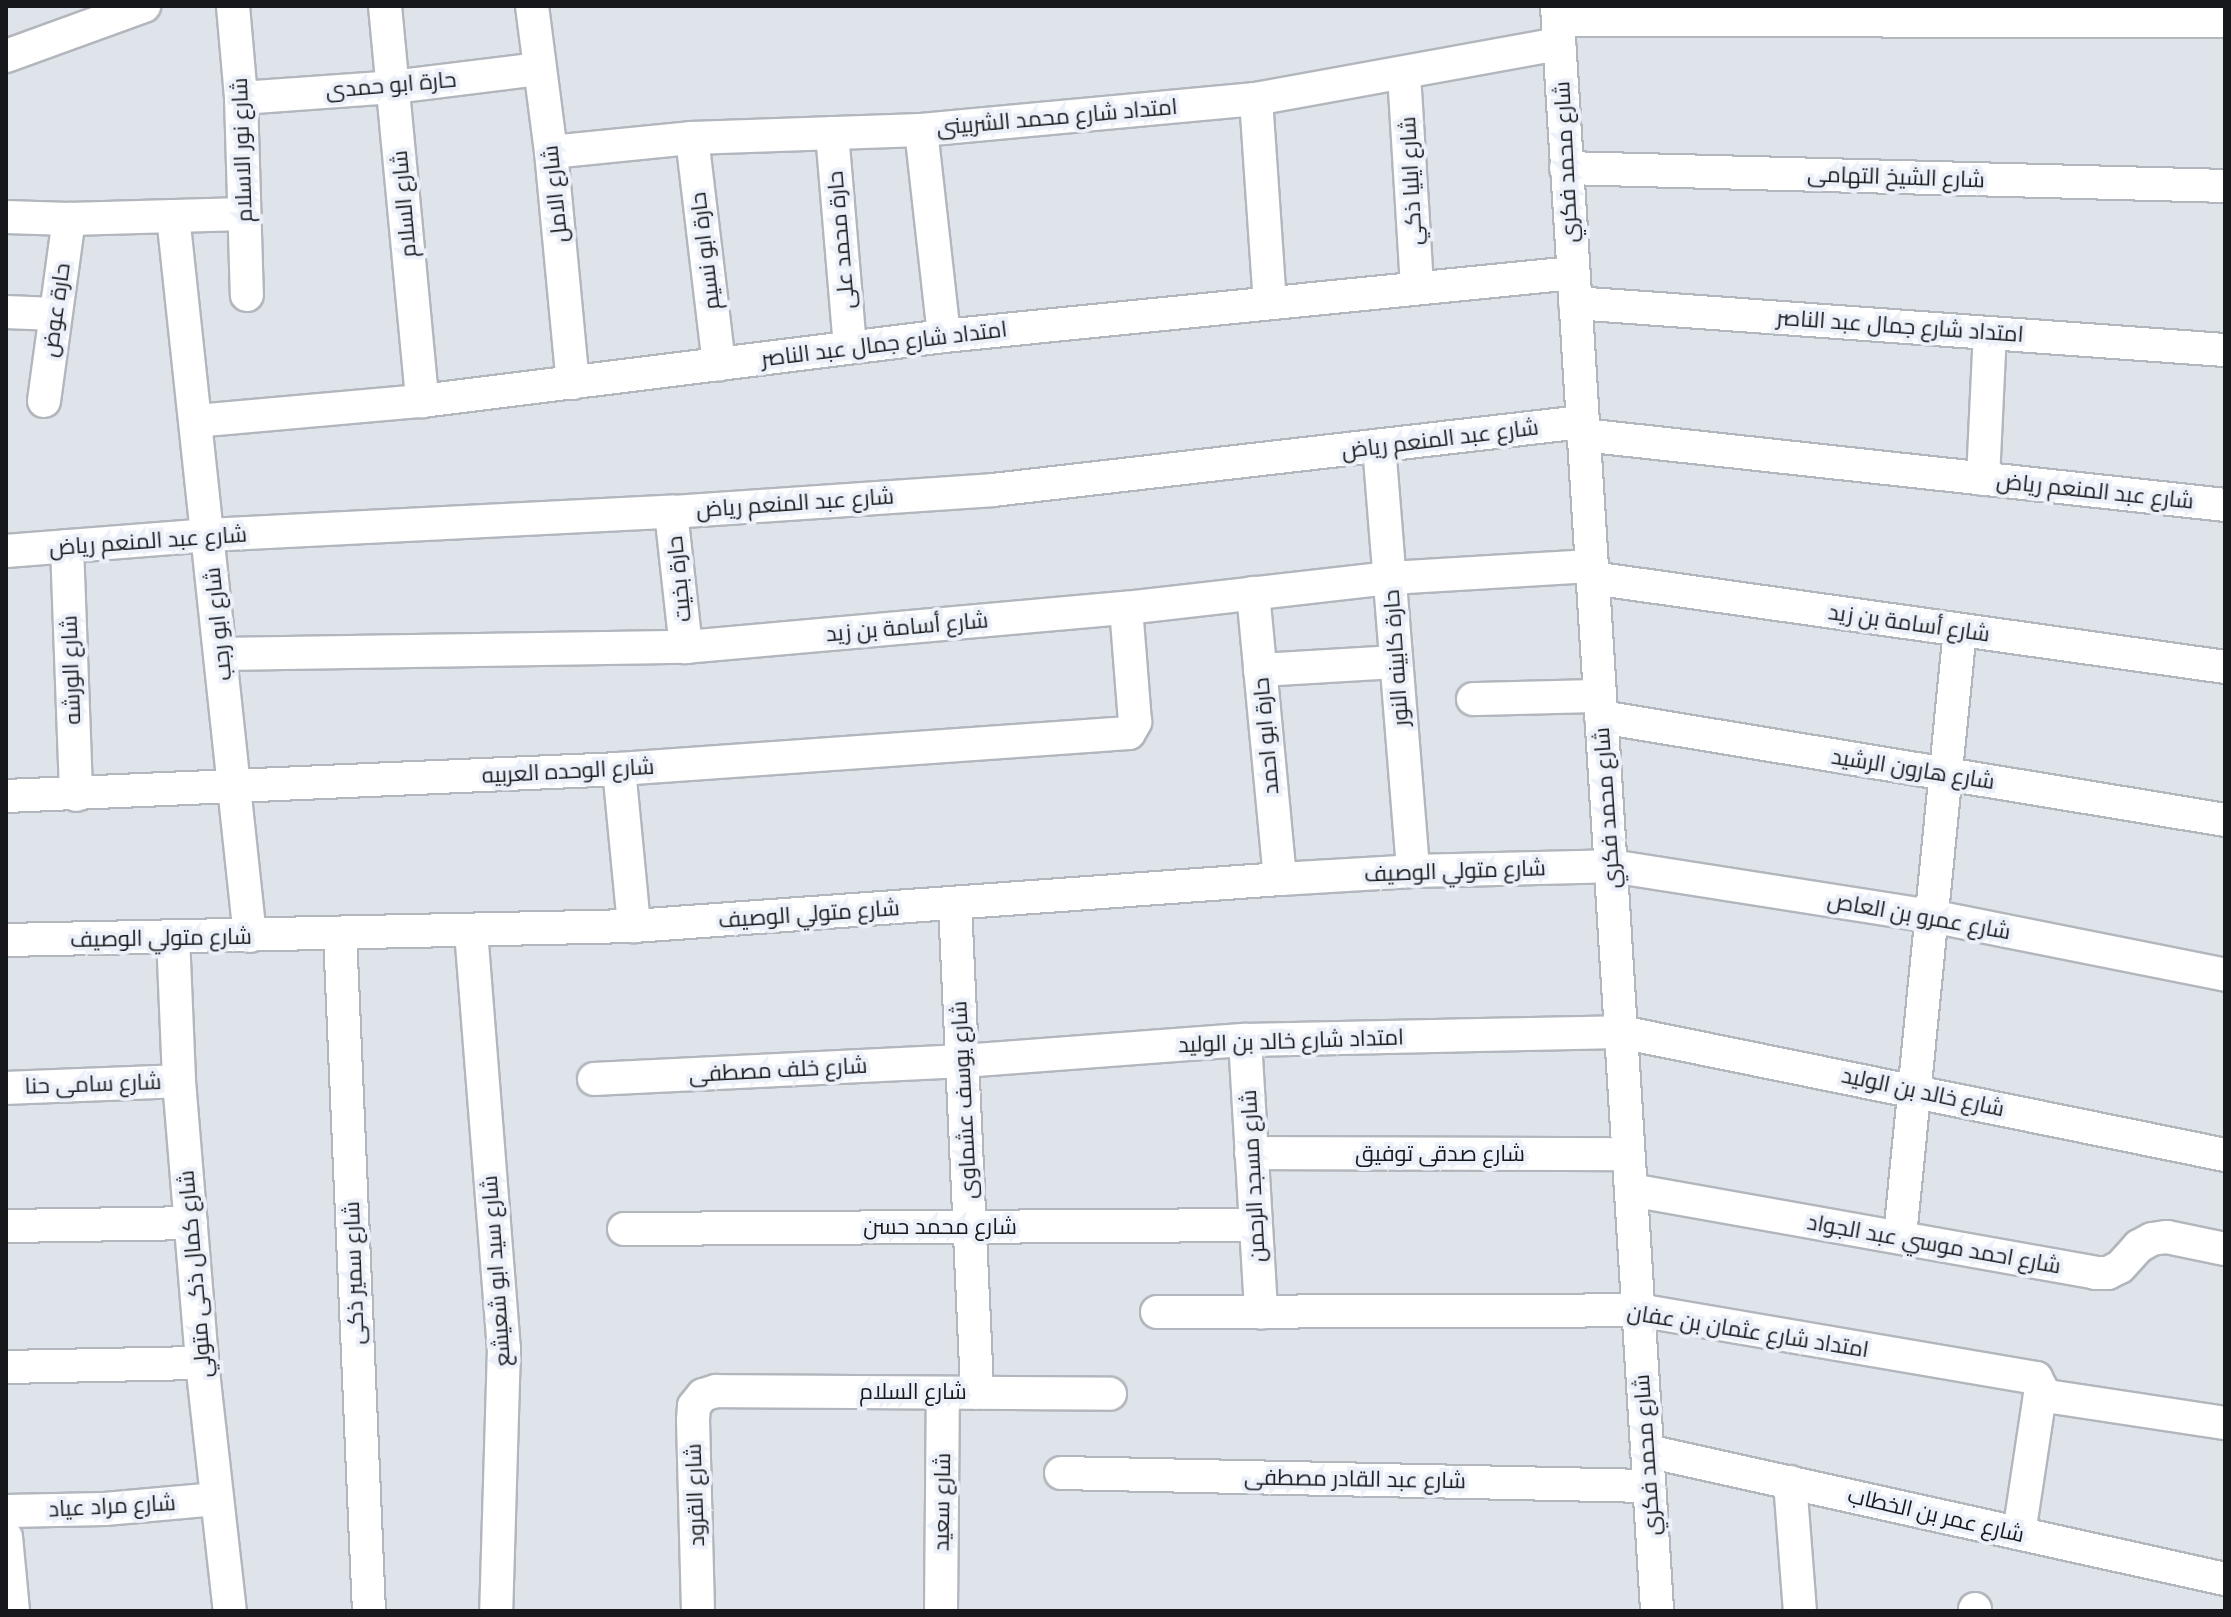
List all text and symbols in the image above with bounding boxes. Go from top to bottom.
street label: حارة ابو حمدى [324,66,458,104]
street label: شارع نور الاسلام [226,77,258,223]
street label: شارع محمد فكري [1549,81,1583,243]
street label: امتداد شارع محمد الشربينى [935,93,1179,141]
street label: شارع ايليا ذكي [1394,116,1428,246]
street label: شارع الامل [537,144,573,244]
street label: شارع السلام [386,149,422,259]
street label: شارع الشيخ التهامى [1807,161,1985,193]
street label: حارة محمد على [822,170,860,310]
street label: حارة ابو نسيم [685,191,725,311]
street label: حارة عوض [36,261,76,359]
street label: امتداد شارع جمال عبد الناصر [1776,304,2024,348]
street label: امتداد شارع جمال عبد الناصر [760,316,1008,372]
street label: شارع عبد المنعم رياض [1340,414,1540,464]
street label: شارع عبد المنعم رياض [1995,468,2195,514]
street label: شارع عبد المنعم رياض [695,483,895,523]
street label: شارع عبد المنعم رياض [48,521,248,561]
street label: حارة بخيت [661,535,697,623]
street label: شارع ابو رجب [199,566,237,682]
street label: حارة كابينه النور [1378,589,1414,727]
street label: شارع أسامة بن زيد [1827,599,1991,647]
street label: شارع أسامة بن زيد [825,607,989,647]
street label: شارع الورشه [56,615,86,725]
street label: حارة ابو احمد [1248,676,1284,796]
street label: شارع محمد فكري [1588,726,1626,890]
street label: شارع هارون الرشيد [1829,743,1997,795]
street label: شارع الوحده العربيه [481,753,655,789]
street label: شارع متولي الوصيف [1364,855,1546,887]
street label: شارع عمرو بن العاص [1825,887,2013,945]
street label: شارع متولي الوصيف [717,894,901,934]
street label: شارع متولي الوصيف [70,923,252,953]
street label: شارع يوسف عشماوى [946,1000,982,1200]
street label: امتداد شارع خالد بن الوليد [1178,1024,1404,1058]
street label: شارع خلف مصطفى [688,1052,868,1088]
street label: شارع خالد بن الوليد [1839,1062,2007,1122]
street label: شارع سامى حنا [24,1068,162,1100]
street label: شارع مسجد الرحمن [1235,1089,1271,1263]
street label: شارع صدقى توفيق [1355,1141,1525,1167]
street label: شارع كمال ذكى متولي [173,1169,217,1379]
street label: شارع سيد ابو شعيشع [476,1175,516,1367]
street label: شارع سمير ذكى [338,1201,370,1345]
street label: شارع احمد موسي عبد الجواد [1805,1209,2063,1279]
street label: شارع محمد حسن [863,1214,1017,1240]
street label: امتداد شارع عثمان بن عفان [1625,1299,1871,1363]
street label: شارع محمد فكري [1628,1373,1666,1537]
street label: شارع السلام [859,1379,967,1405]
street label: شارع القرود [680,1443,710,1547]
street label: شارع سعيد [928,1453,956,1551]
street label: شارع عبد القادر مصطفى [1244,1464,1466,1494]
street label: شارع عمر بن الخطاب [1845,1482,2027,1548]
street label: شارع مراد عياد [48,1489,176,1523]

